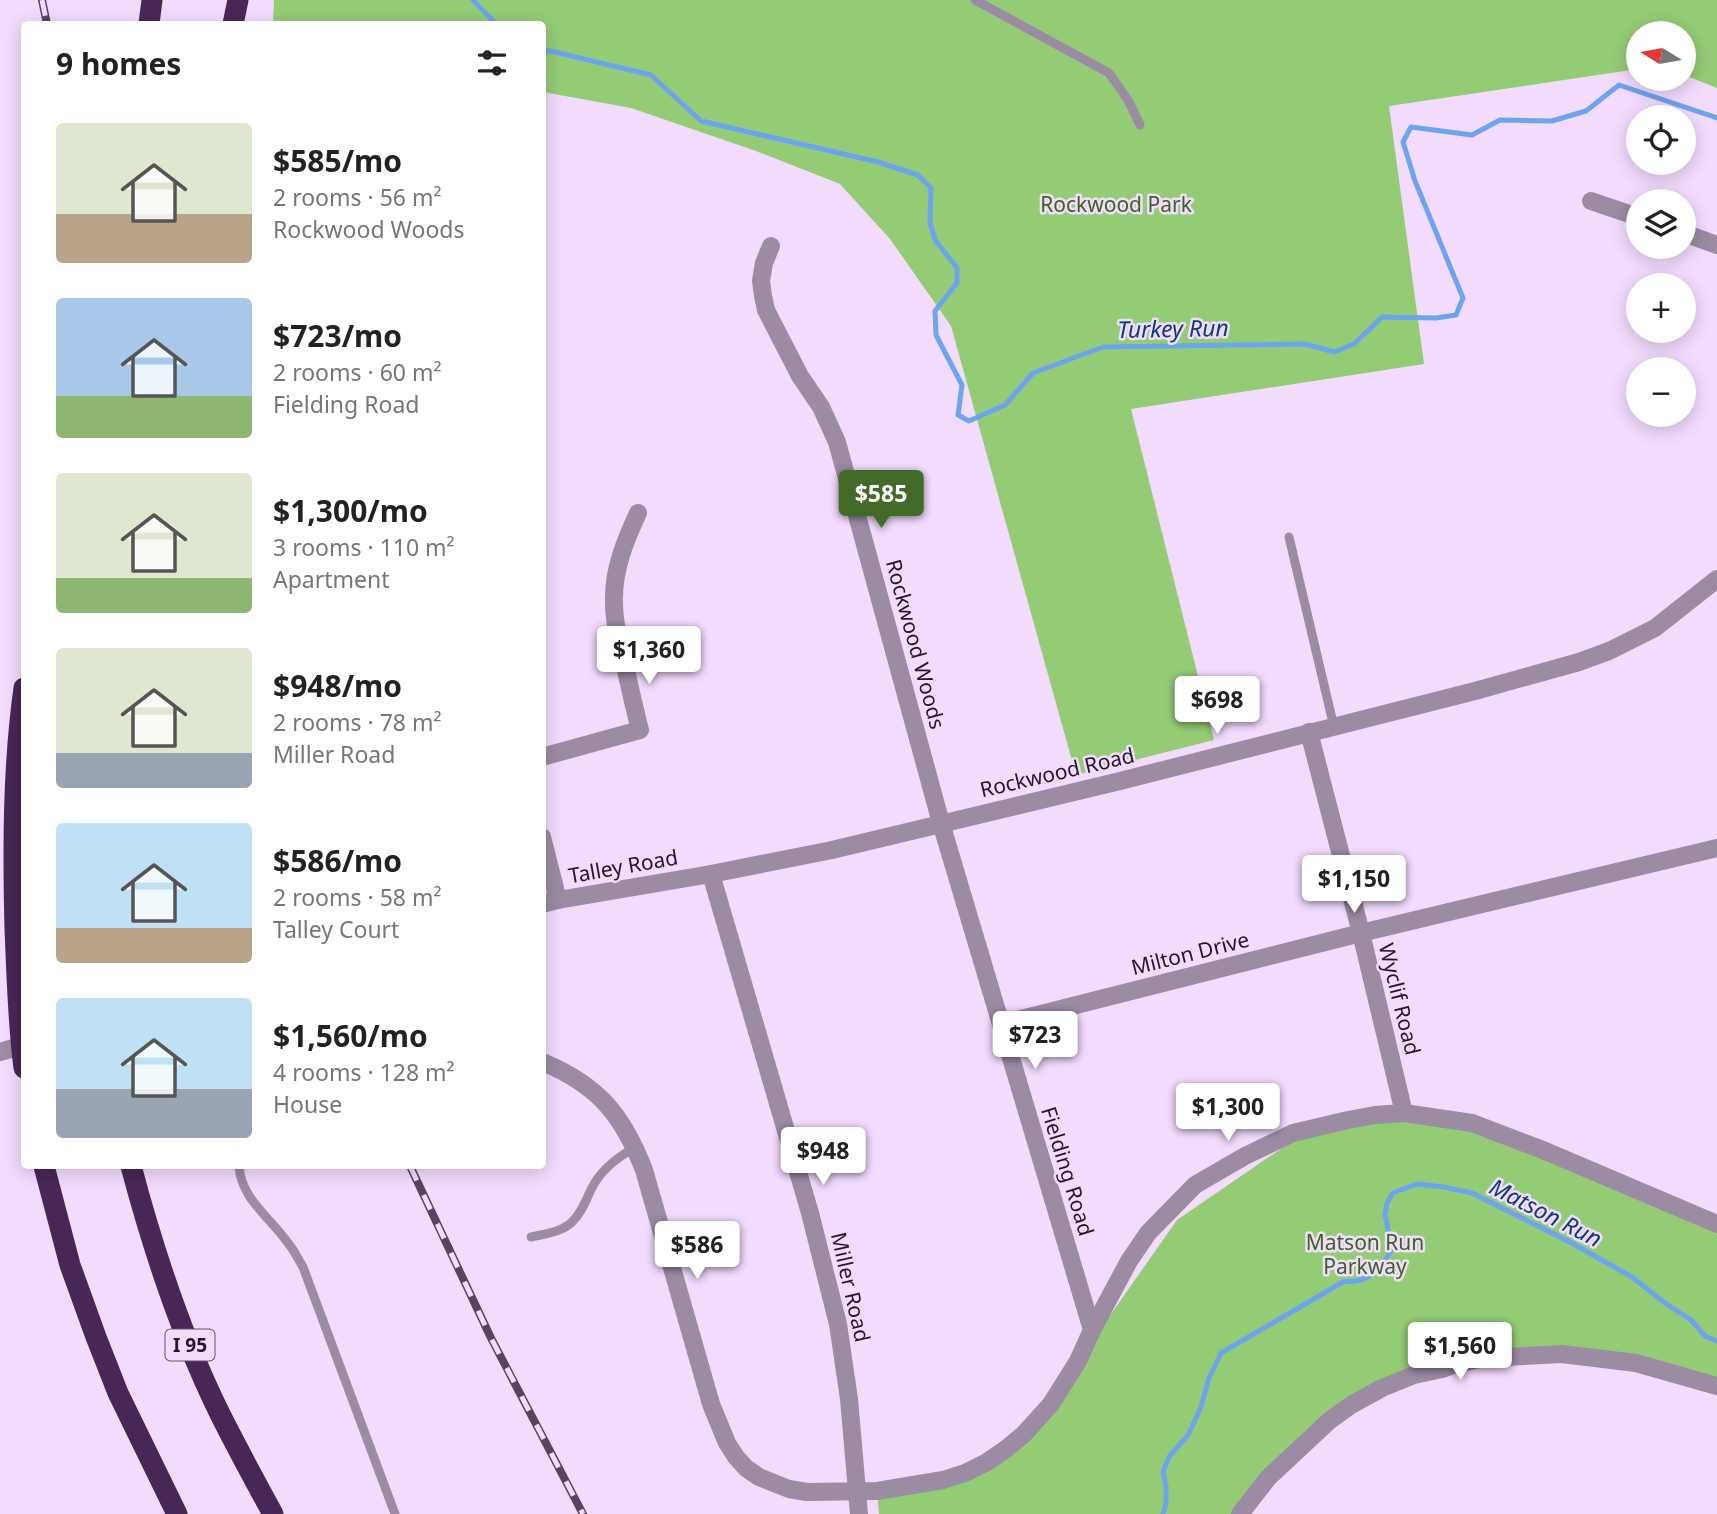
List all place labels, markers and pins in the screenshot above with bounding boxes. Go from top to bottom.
pin: $585 [840,470,922,530]
pin: $1,360 [592,626,706,686]
pin: $698 [1176,676,1258,736]
pin: $1,150 [1297,856,1411,915]
pin: $723 [994,1012,1076,1071]
pin: $1,300 [1171,1084,1285,1143]
pin: $948 [782,1128,864,1187]
pin: $586 [656,1222,738,1281]
pin: $1,560 [1403,1322,1517,1382]

